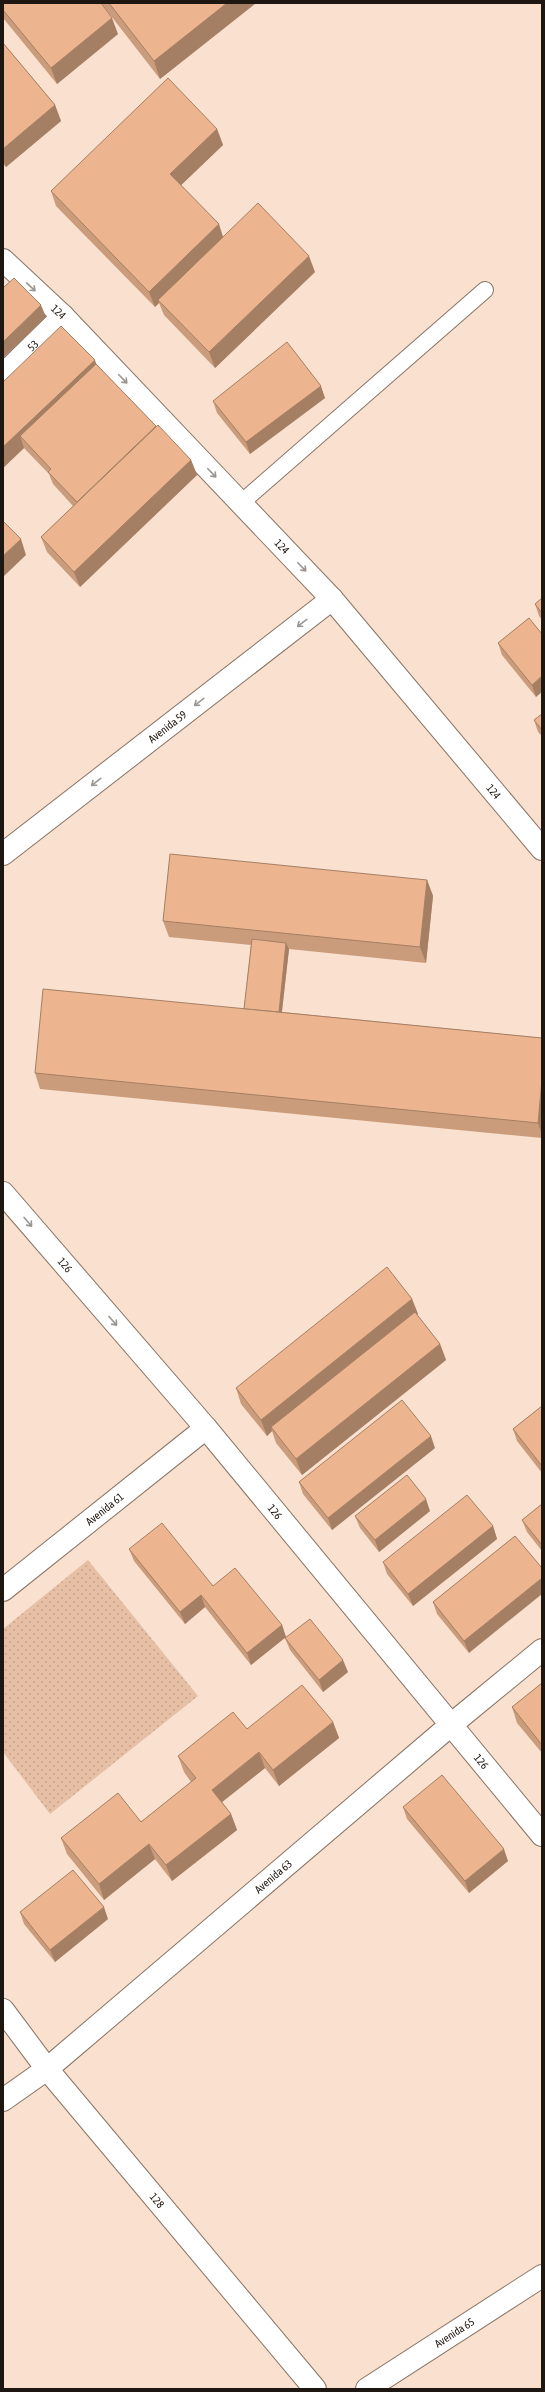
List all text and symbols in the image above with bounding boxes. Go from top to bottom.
one-way arrow [26,282,36,291]
street label: 124 [49,302,68,322]
street label: 53 [25,338,41,353]
one-way arrow [118,374,128,384]
one-way arrow [208,468,217,479]
street label: 124 [272,537,292,556]
one-way arrow [297,562,306,572]
one-way arrow [296,619,307,627]
one-way arrow [193,698,204,707]
street label: Avenida 59 [146,708,189,745]
one-way arrow [90,778,101,786]
street label: 124 [484,782,503,801]
one-way arrow [24,1217,33,1228]
street label: 126 [55,1255,75,1275]
one-way arrow [109,1315,118,1326]
street label: Avenida 61 [83,1490,126,1528]
street label: 126 [265,1502,285,1521]
street label: 126 [472,1752,491,1771]
street label: Avenida 63 [252,1857,294,1895]
street label: 128 [147,2191,167,2210]
street label: Avenida 65 [432,2315,476,2350]

